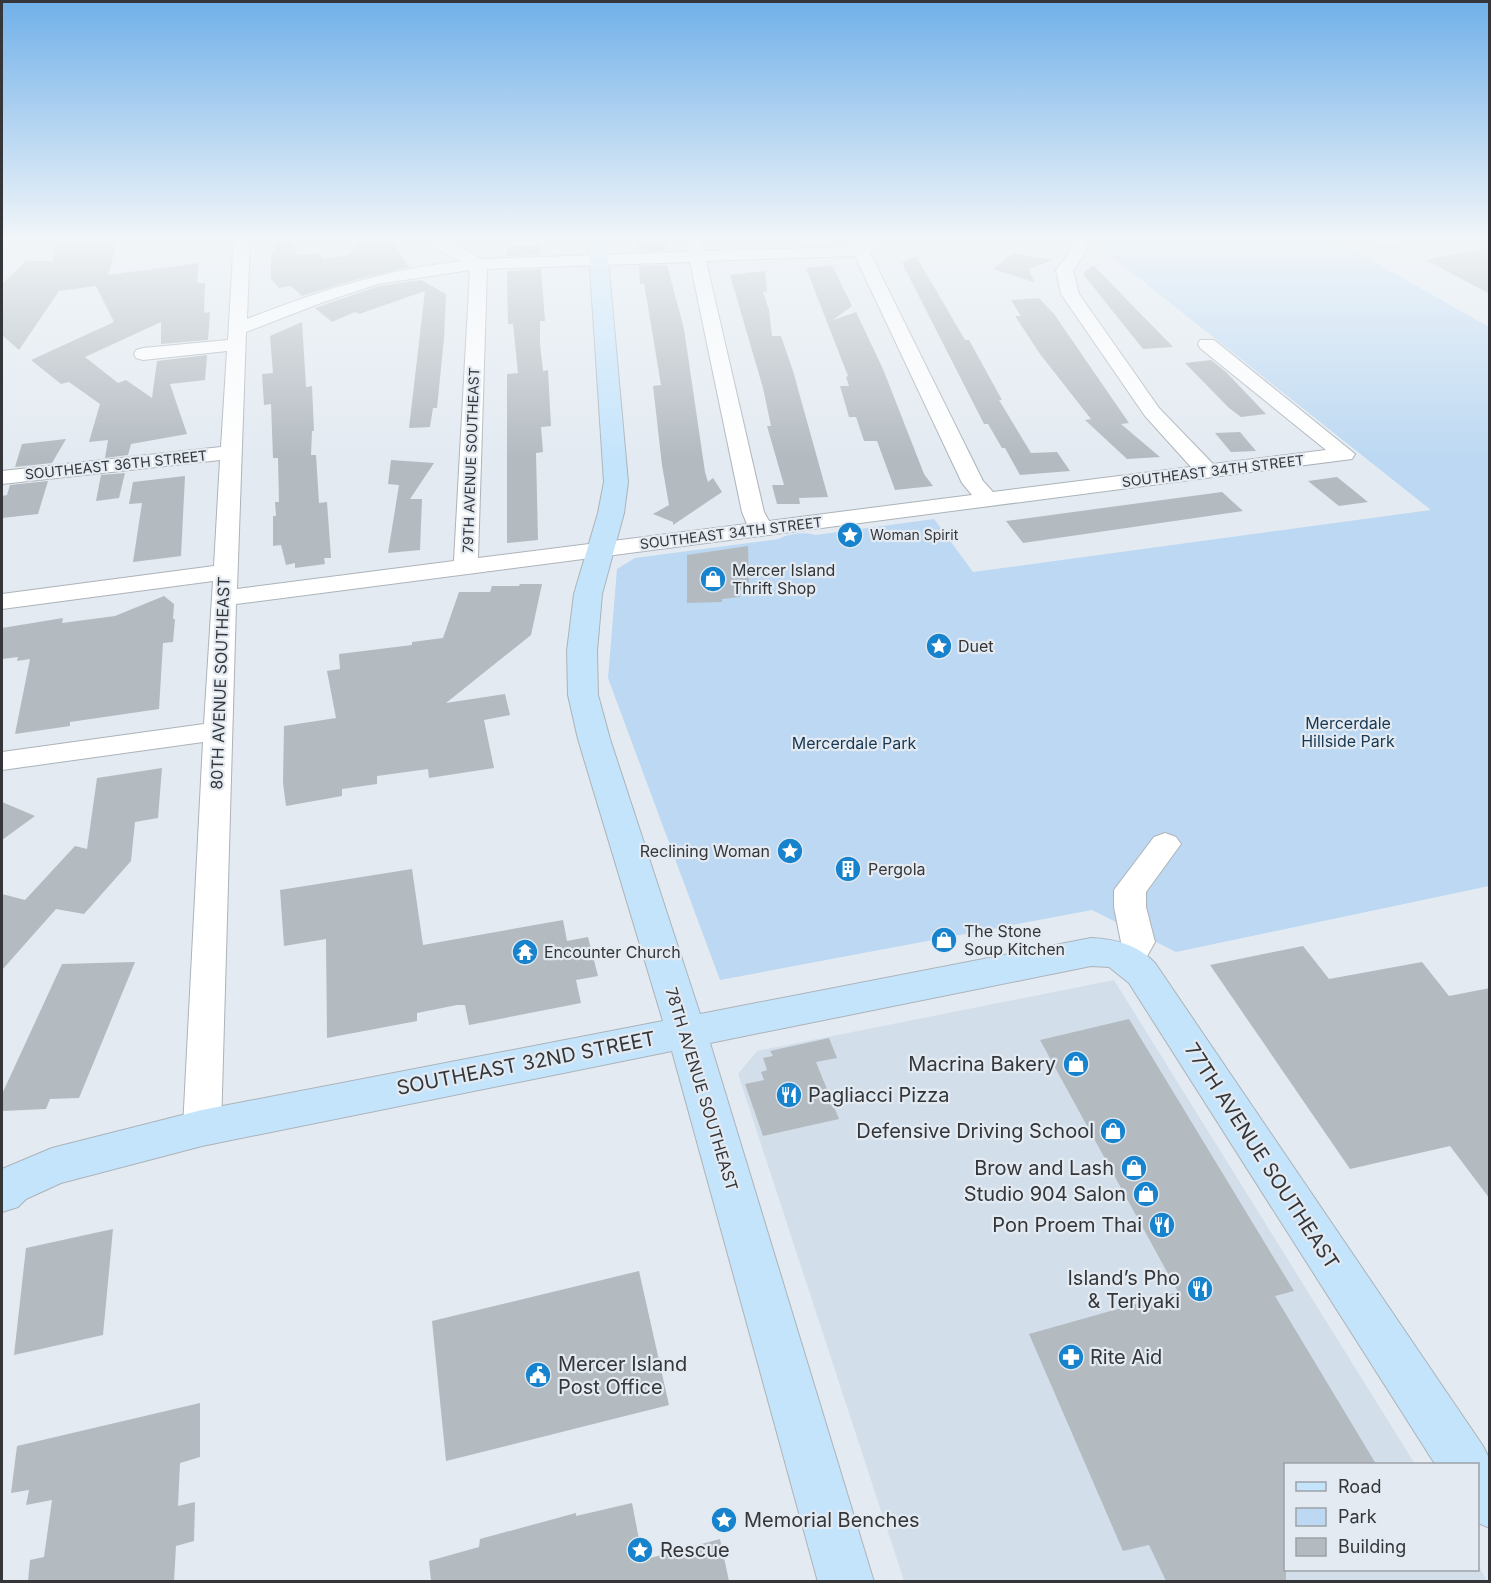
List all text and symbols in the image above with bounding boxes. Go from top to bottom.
street label: 79TH AVENUE SOUTHEAST [459,367,482,553]
street label: SOUTHEAST 36TH STREET [24,446,208,483]
street label: SOUTHEAST 34TH STREET [1121,451,1305,490]
street label: SOUTHEAST 34TH STREET [639,513,823,552]
place icon: Woman Spirit [835,520,865,550]
place label: Woman Spirit [870,526,959,543]
place label: Mercer Island Thrift Shop [732,560,835,598]
shop icon: Mercer Island Thrift Shop [698,564,728,594]
street label: 80TH AVENUE SOUTHEAST [206,576,234,790]
place icon: Duet [924,631,954,661]
place label: Duet [958,636,994,656]
park label: Mercerdale Hillside Park [1301,713,1395,751]
park label: Mercerdale Park [792,733,916,753]
place icon: Reclining Woman [775,836,805,866]
place label: Reclining Woman [640,841,770,861]
building icon: Pergola [833,854,863,884]
place label: Pergola [868,859,925,879]
place label: The Stone Soup Kitchen [964,921,1065,959]
shop icon: The Stone Soup Kitchen [929,925,959,955]
temple icon: Encounter Church [510,937,540,967]
place label: Encounter Church [544,942,681,962]
street label: 78TH AVENUE SOUTHEAST [661,985,743,1193]
street label: SOUTHEAST 32ND STREET [395,1026,657,1100]
street label: 77TH AVENUE SOUTHEAST [1180,1038,1344,1274]
shop icon: Macrina Bakery [1061,1049,1091,1079]
place label: Macrina Bakery [908,1052,1056,1076]
restaurant icon: Pagliacci Pizza [774,1080,804,1110]
place label: Pagliacci Pizza [808,1083,949,1107]
shop icon: Defensive Driving School [1098,1116,1128,1146]
place label: Defensive Driving School [856,1119,1094,1143]
shop icon: Brow and Lash [1119,1153,1149,1183]
place label: Brow and Lash [974,1156,1114,1180]
shop icon: Studio 904 Salon [1131,1179,1161,1209]
place label: Studio 904 Salon [964,1182,1126,1206]
restaurant icon: Pon Proem Thai [1147,1210,1177,1240]
place label: Pon Proem Thai [992,1213,1142,1237]
place label: Island’s Pho & Teriyaki [1067,1266,1180,1313]
restaurant icon: Island’s Pho & Teriyaki [1185,1274,1215,1304]
pharmacy icon: Rite Aid [1056,1342,1086,1372]
place label: Rite Aid [1090,1345,1162,1369]
place label: Mercer Island Post Office [558,1352,687,1399]
public building icon: Mercer Island Post Office [523,1360,553,1390]
legend [1284,1463,1479,1571]
text: Road [1338,1476,1381,1497]
place icon: Memorial Benches [709,1505,739,1535]
text: Park [1338,1506,1377,1527]
place label: Memorial Benches [744,1508,920,1532]
place icon: Rescue [625,1535,655,1565]
text: Building [1338,1536,1406,1557]
place label: Rescue [660,1538,730,1562]

